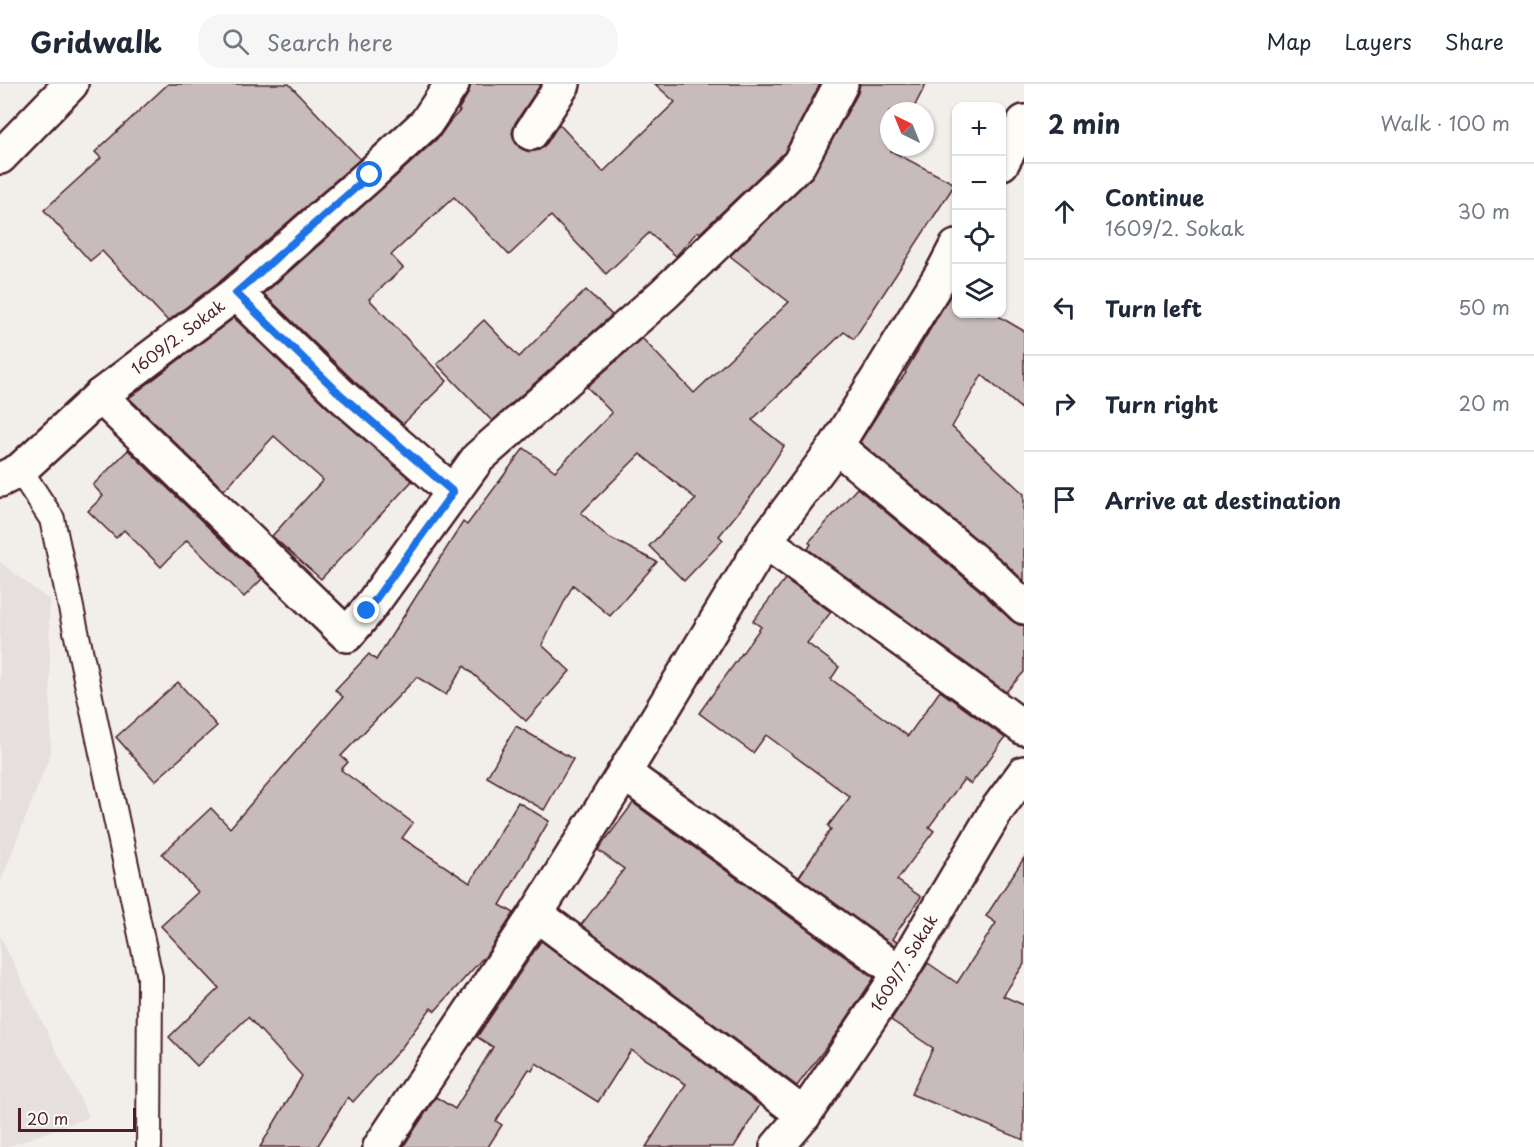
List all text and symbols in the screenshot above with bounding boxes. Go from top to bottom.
search box [198,14,618,68]
text: Gridwalk [30,20,162,63]
icon: search [219,25,252,58]
text: Search here [267,25,393,58]
text: Map [1267,25,1311,57]
text: Layers [1344,25,1412,57]
text: Share [1445,25,1504,57]
north arrow [880,102,934,156]
map controls [952,102,1006,318]
button: + [952,102,1006,156]
text: 2 min [1048,104,1121,143]
text: Walk · 100 m [1380,108,1510,138]
button: − [952,156,1006,210]
route start [356,161,382,187]
text: Continue [1105,180,1204,213]
icon: ahead [1048,195,1081,228]
text: 30 m [1457,196,1510,226]
button: locate [952,210,1006,264]
text: 1609/2. Sokak [1105,213,1245,243]
button: layers [952,264,1006,318]
icon: left [1048,291,1081,324]
text: Turn left [1105,291,1202,324]
text: 50 m [1458,292,1510,322]
street label: 1609/2. Sokak [126,293,229,379]
icon: right [1048,387,1081,420]
text: Turn right [1105,387,1218,420]
text: 20 m [1458,388,1510,418]
icon: arrive [1048,483,1081,516]
text: Arrive at destination [1105,483,1341,516]
route end [353,597,379,623]
street label: 1609/7. Sokak [864,909,943,1016]
scale bar [18,1105,136,1132]
text: 20 m [27,1106,68,1130]

